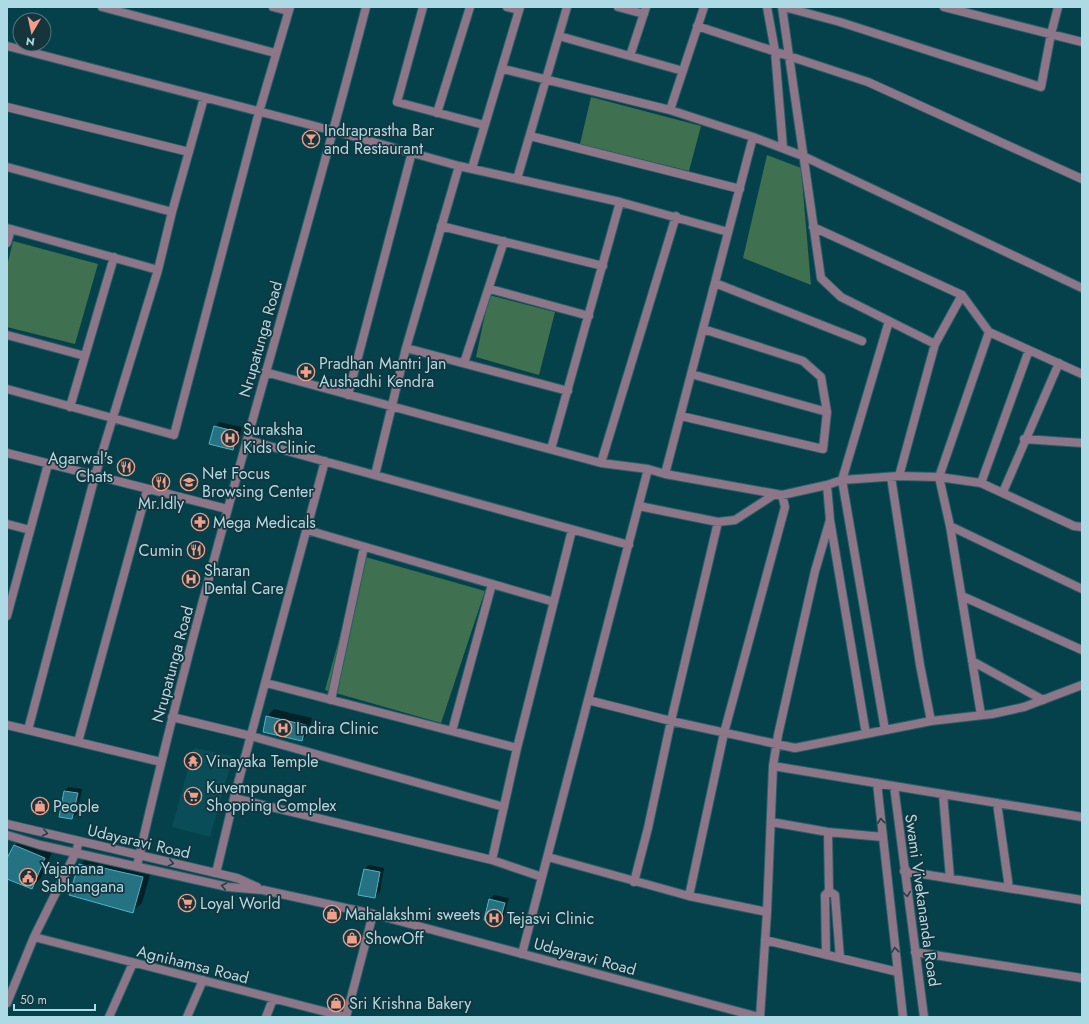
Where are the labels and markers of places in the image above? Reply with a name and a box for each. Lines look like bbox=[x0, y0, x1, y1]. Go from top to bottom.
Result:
place label: Indraprastha Bar and Restaurant bbox=[324, 119, 435, 160]
bar icon: Indraprastha Bar and Restaurant bbox=[301, 129, 321, 149]
place label: Pradhan Mantri Jan Aushadhi Kendra bbox=[319, 352, 446, 393]
pharmacy icon: Pradhan Mantri Jan Aushadhi Kendra bbox=[296, 362, 316, 382]
place label: Suraksha Kids Clinic bbox=[243, 418, 316, 459]
hospital icon: Suraksha Kids Clinic bbox=[220, 428, 240, 448]
place label: Agarwal's Chats bbox=[48, 447, 113, 488]
restaurant icon: Agarwal's Chats bbox=[116, 457, 136, 477]
place label: Net Focus Browsing Center bbox=[202, 462, 314, 503]
restaurant icon: Mr.Idly bbox=[151, 472, 171, 492]
school or university icon: Net Focus Browsing Center bbox=[179, 472, 199, 492]
place label: Mr.Idly bbox=[138, 492, 185, 515]
place label: Mega Medicals bbox=[213, 511, 316, 534]
pharmacy icon: Mega Medicals bbox=[190, 512, 210, 532]
place label: Cumin bbox=[139, 539, 183, 562]
restaurant icon: Cumin bbox=[186, 540, 206, 560]
place label: Sharan Dental Care bbox=[204, 559, 284, 600]
hospital icon: Sharan Dental Care bbox=[181, 569, 201, 589]
place label: Indira Clinic bbox=[296, 717, 379, 740]
hospital icon: Indira Clinic bbox=[273, 718, 293, 738]
place label: Vinayaka Temple bbox=[206, 750, 319, 773]
temple icon: Vinayaka Temple bbox=[183, 751, 203, 771]
place label: Kuvempunagar Shopping Complex bbox=[206, 776, 337, 817]
supermarket icon: Kuvempunagar Shopping Complex bbox=[183, 786, 203, 806]
place label: People bbox=[53, 795, 99, 818]
shop icon: People bbox=[30, 796, 50, 816]
place label: Yajamana Sabhangana bbox=[41, 857, 124, 898]
public building icon: Yajamana Sabhangana bbox=[18, 867, 38, 887]
place label: Loyal World bbox=[200, 892, 281, 915]
supermarket icon: Loyal World bbox=[177, 893, 197, 913]
place label: Mahalakshmi sweets bbox=[345, 903, 480, 926]
shop icon: Mahalakshmi sweets bbox=[322, 904, 342, 924]
place label: Tejasvi Clinic bbox=[507, 907, 594, 930]
hospital icon: Tejasvi Clinic bbox=[484, 908, 504, 928]
place label: ShowOff bbox=[365, 927, 424, 950]
shop icon: ShowOff bbox=[342, 928, 362, 948]
place label: Sri Krishna Bakery bbox=[349, 992, 472, 1015]
shop icon: Sri Krishna Bakery bbox=[326, 993, 346, 1013]

